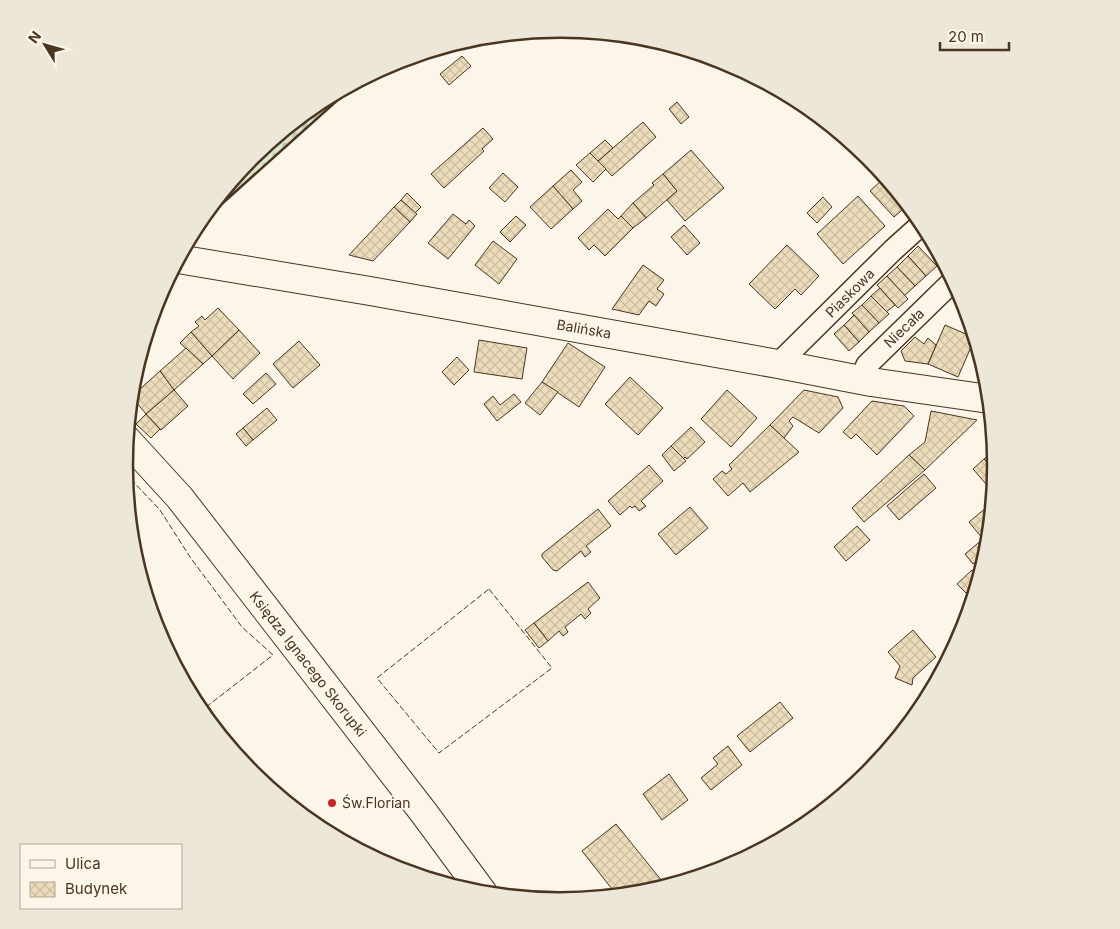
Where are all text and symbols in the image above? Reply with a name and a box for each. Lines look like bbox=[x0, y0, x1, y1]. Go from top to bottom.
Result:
north arrow bbox=[20, 20, 70, 70]
scale bar bbox=[940, 20, 1009, 52]
text: N bbox=[24, 27, 44, 46]
text: 20 m bbox=[948, 27, 984, 46]
street label: Piaskowa bbox=[822, 265, 878, 321]
street label: Niecała bbox=[880, 304, 927, 351]
street label: Balińska bbox=[556, 315, 613, 342]
street label: Księdza Ignacego Skorupki bbox=[246, 588, 370, 740]
place label: Św.Florian bbox=[342, 794, 411, 811]
marker: Św.Florian bbox=[326, 797, 338, 809]
legend bbox=[20, 844, 182, 909]
text: Ulica bbox=[65, 854, 101, 873]
text: Budynek bbox=[65, 879, 128, 898]

